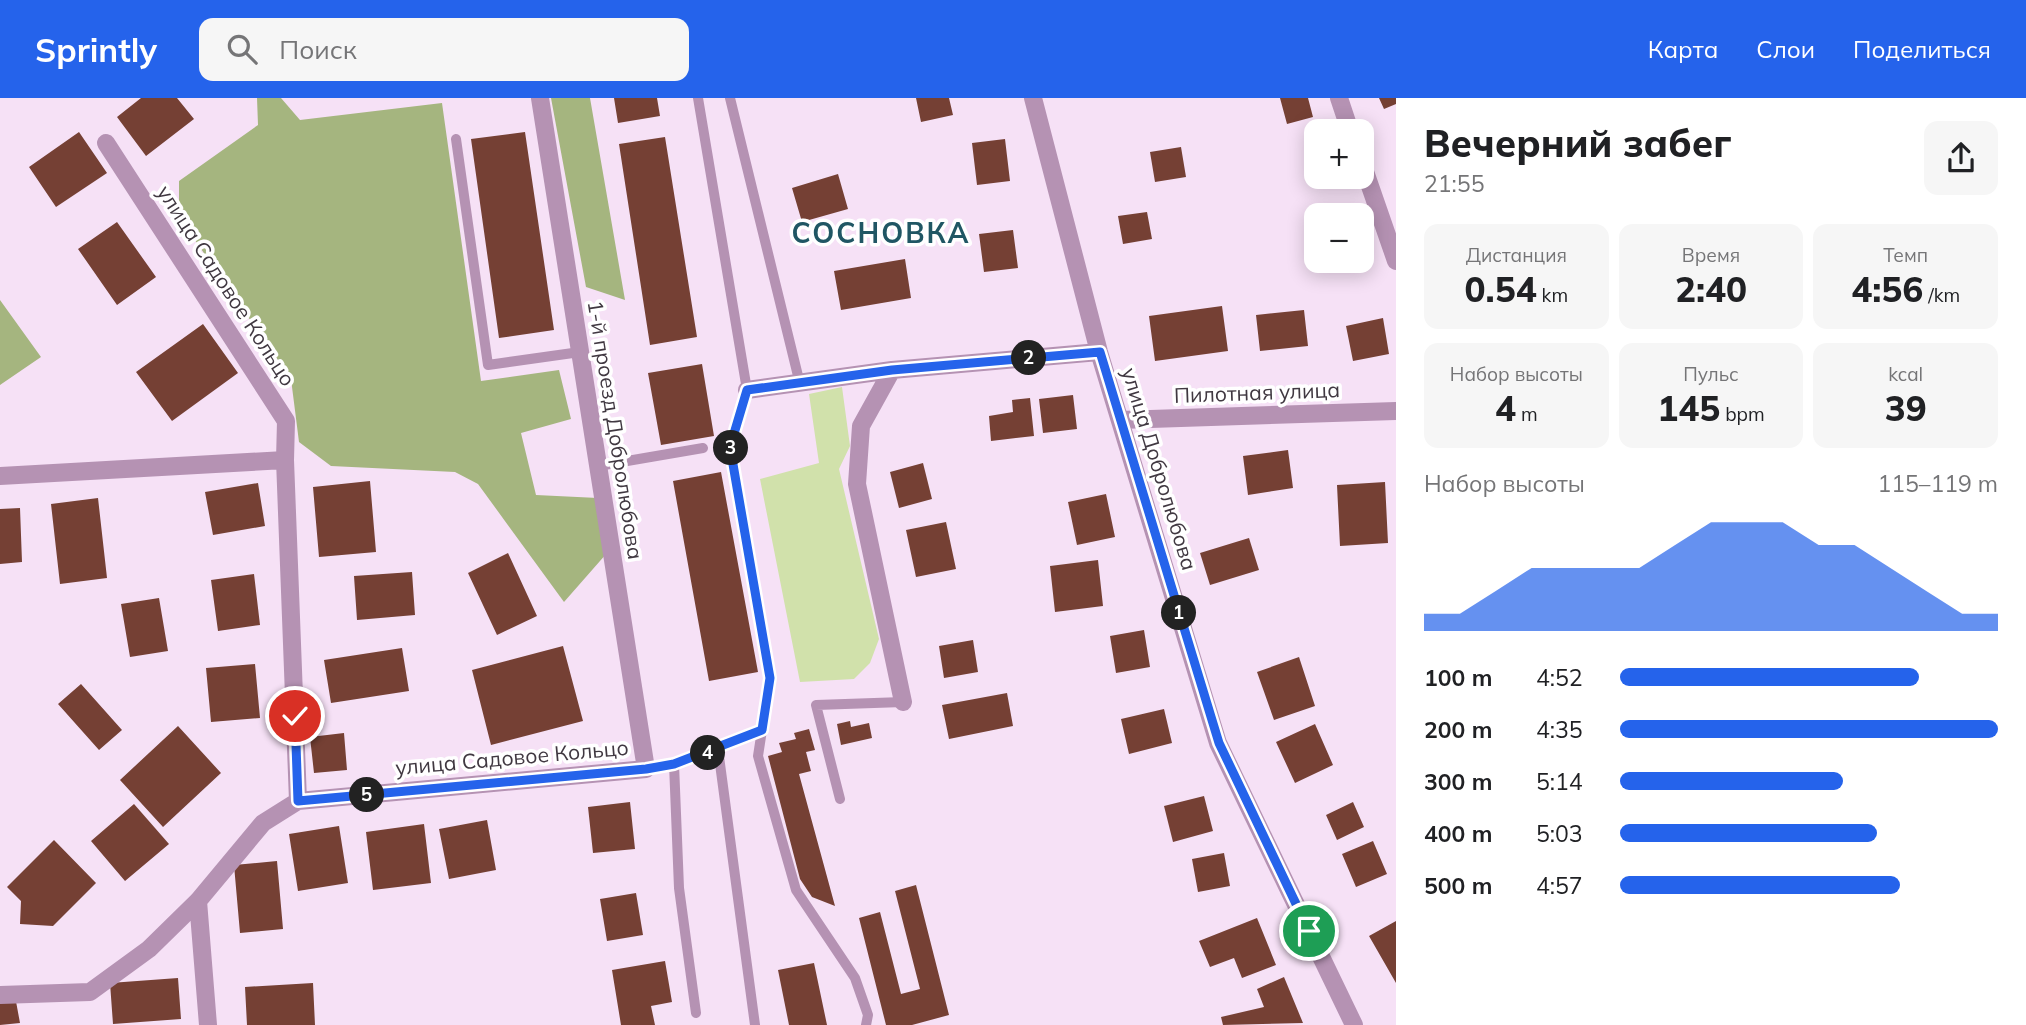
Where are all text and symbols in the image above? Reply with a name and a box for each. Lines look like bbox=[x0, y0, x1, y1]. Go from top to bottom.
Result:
search box bbox=[199, 18, 689, 81]
text: Sprintly bbox=[35, 29, 157, 70]
icon: search bbox=[223, 30, 261, 68]
text: Поиск bbox=[279, 33, 357, 66]
text: Карта bbox=[1648, 34, 1718, 64]
text: Слои bbox=[1756, 34, 1815, 64]
text: Поделиться bbox=[1853, 34, 1991, 64]
map controls bbox=[1304, 119, 1374, 273]
button: + bbox=[1304, 119, 1374, 189]
text: Вечерний забег bbox=[1424, 119, 1732, 167]
button: share bbox=[1924, 121, 1998, 195]
text: 21:55 bbox=[1424, 169, 1484, 198]
street label: улица Садовое Кольцо bbox=[152, 180, 302, 391]
button: − bbox=[1304, 203, 1374, 273]
district label: СОСНОВКА bbox=[792, 215, 970, 250]
text: Дистанция bbox=[1466, 243, 1567, 267]
text: Время bbox=[1682, 243, 1740, 267]
text: Темп bbox=[1883, 243, 1928, 267]
text: 0.54 bbox=[1465, 267, 1537, 311]
text: 2:40 bbox=[1675, 267, 1747, 311]
text: 4:56 bbox=[1851, 267, 1923, 311]
text: km bbox=[1537, 283, 1568, 307]
text: /km bbox=[1923, 283, 1960, 307]
street label: 1-й проезд Добролюбова bbox=[583, 299, 649, 561]
pin: 2 bbox=[1012, 341, 1046, 376]
text: 2 bbox=[1023, 345, 1034, 369]
text: Набор высоты bbox=[1450, 362, 1583, 386]
text: Пульс bbox=[1683, 362, 1739, 386]
text: kcal bbox=[1888, 362, 1923, 386]
street label: улица Добролюбова bbox=[1117, 364, 1203, 573]
street label: Пилотная улица bbox=[1173, 376, 1340, 408]
text: 4 bbox=[1495, 386, 1516, 430]
text: 145 bbox=[1657, 386, 1720, 430]
text: 39 bbox=[1885, 386, 1927, 430]
text: m bbox=[1516, 402, 1538, 426]
text: bpm bbox=[1720, 402, 1765, 426]
pin: 3 bbox=[714, 430, 748, 466]
text: 3 bbox=[725, 435, 736, 459]
text: Набор высоты bbox=[1424, 469, 1585, 498]
text: 115–119 m bbox=[1877, 469, 1998, 498]
pin: 1 bbox=[1162, 596, 1196, 630]
text: 1 bbox=[1173, 600, 1184, 624]
text: 100 m bbox=[1424, 663, 1492, 692]
text: 4:52 bbox=[1536, 663, 1583, 692]
pin bbox=[265, 686, 325, 746]
icon: check bbox=[276, 697, 314, 735]
text: 200 m bbox=[1424, 715, 1492, 744]
text: 4:35 bbox=[1536, 715, 1583, 744]
street label: улица Садовое Кольцо bbox=[394, 734, 630, 780]
pin: 4 bbox=[690, 736, 726, 770]
text: 4 bbox=[702, 740, 713, 764]
text: 300 m bbox=[1424, 767, 1492, 796]
text: 5:14 bbox=[1536, 767, 1583, 796]
pin: 5 bbox=[350, 778, 384, 812]
text: 5 bbox=[361, 782, 372, 806]
text: 400 m bbox=[1424, 819, 1492, 848]
text: 5:03 bbox=[1536, 819, 1583, 848]
text: 500 m bbox=[1424, 871, 1492, 900]
text: 4:57 bbox=[1536, 871, 1583, 900]
pin bbox=[1279, 901, 1339, 961]
icon: arrive bbox=[1290, 912, 1328, 950]

